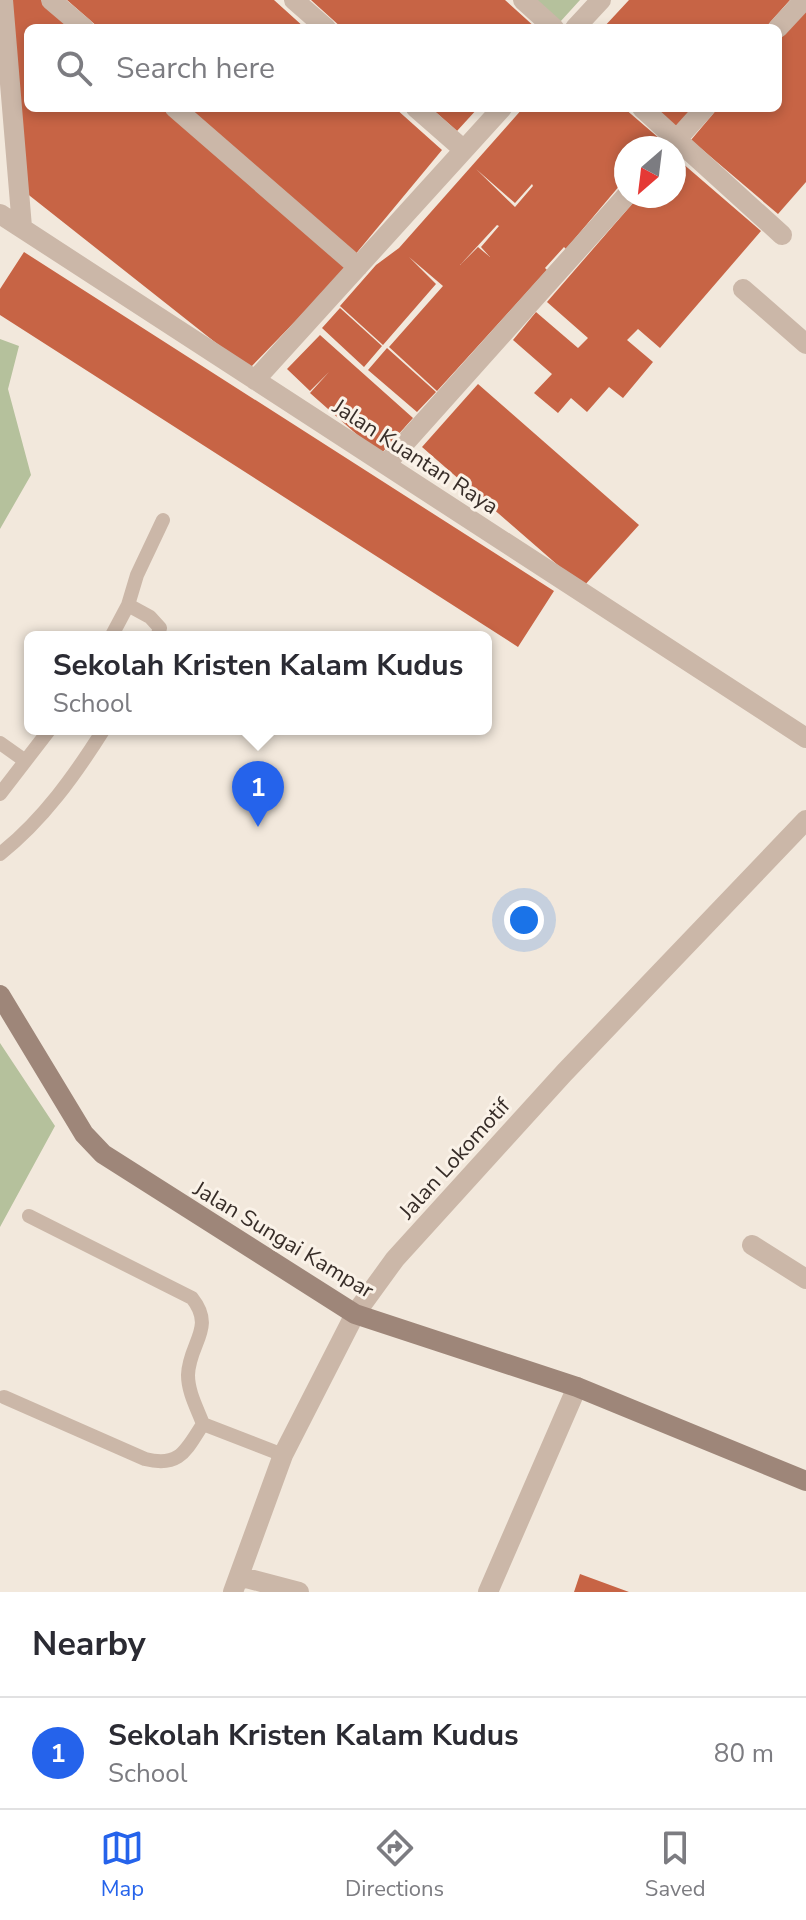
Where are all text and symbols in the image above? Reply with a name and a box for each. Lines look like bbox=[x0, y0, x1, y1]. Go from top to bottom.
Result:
search box bbox=[24, 24, 782, 112]
icon: search bbox=[52, 46, 96, 90]
text: Search here bbox=[116, 48, 275, 89]
north arrow bbox=[614, 136, 686, 208]
street label: Jalan Kuantan Raya bbox=[326, 392, 504, 522]
popup bbox=[24, 631, 492, 735]
text: Sekolah Kristen Kalam Kudus bbox=[53, 645, 463, 686]
text: School bbox=[53, 686, 132, 721]
pin: 1 bbox=[232, 761, 284, 827]
your location bbox=[504, 900, 544, 940]
street label: Jalan Lokomotif bbox=[392, 1091, 518, 1226]
street label: Jalan Sungai Kampar bbox=[187, 1174, 379, 1306]
text: Nearby bbox=[32, 1621, 146, 1667]
text: Sekolah Kristen Kalam Kudus bbox=[108, 1715, 519, 1756]
text: 1 bbox=[50, 1736, 66, 1771]
text: 80 m bbox=[714, 1736, 774, 1771]
text: School bbox=[108, 1756, 187, 1791]
tab: Map bbox=[100, 1826, 144, 1904]
tab: Directions bbox=[345, 1826, 444, 1904]
tab: Saved bbox=[645, 1826, 706, 1904]

